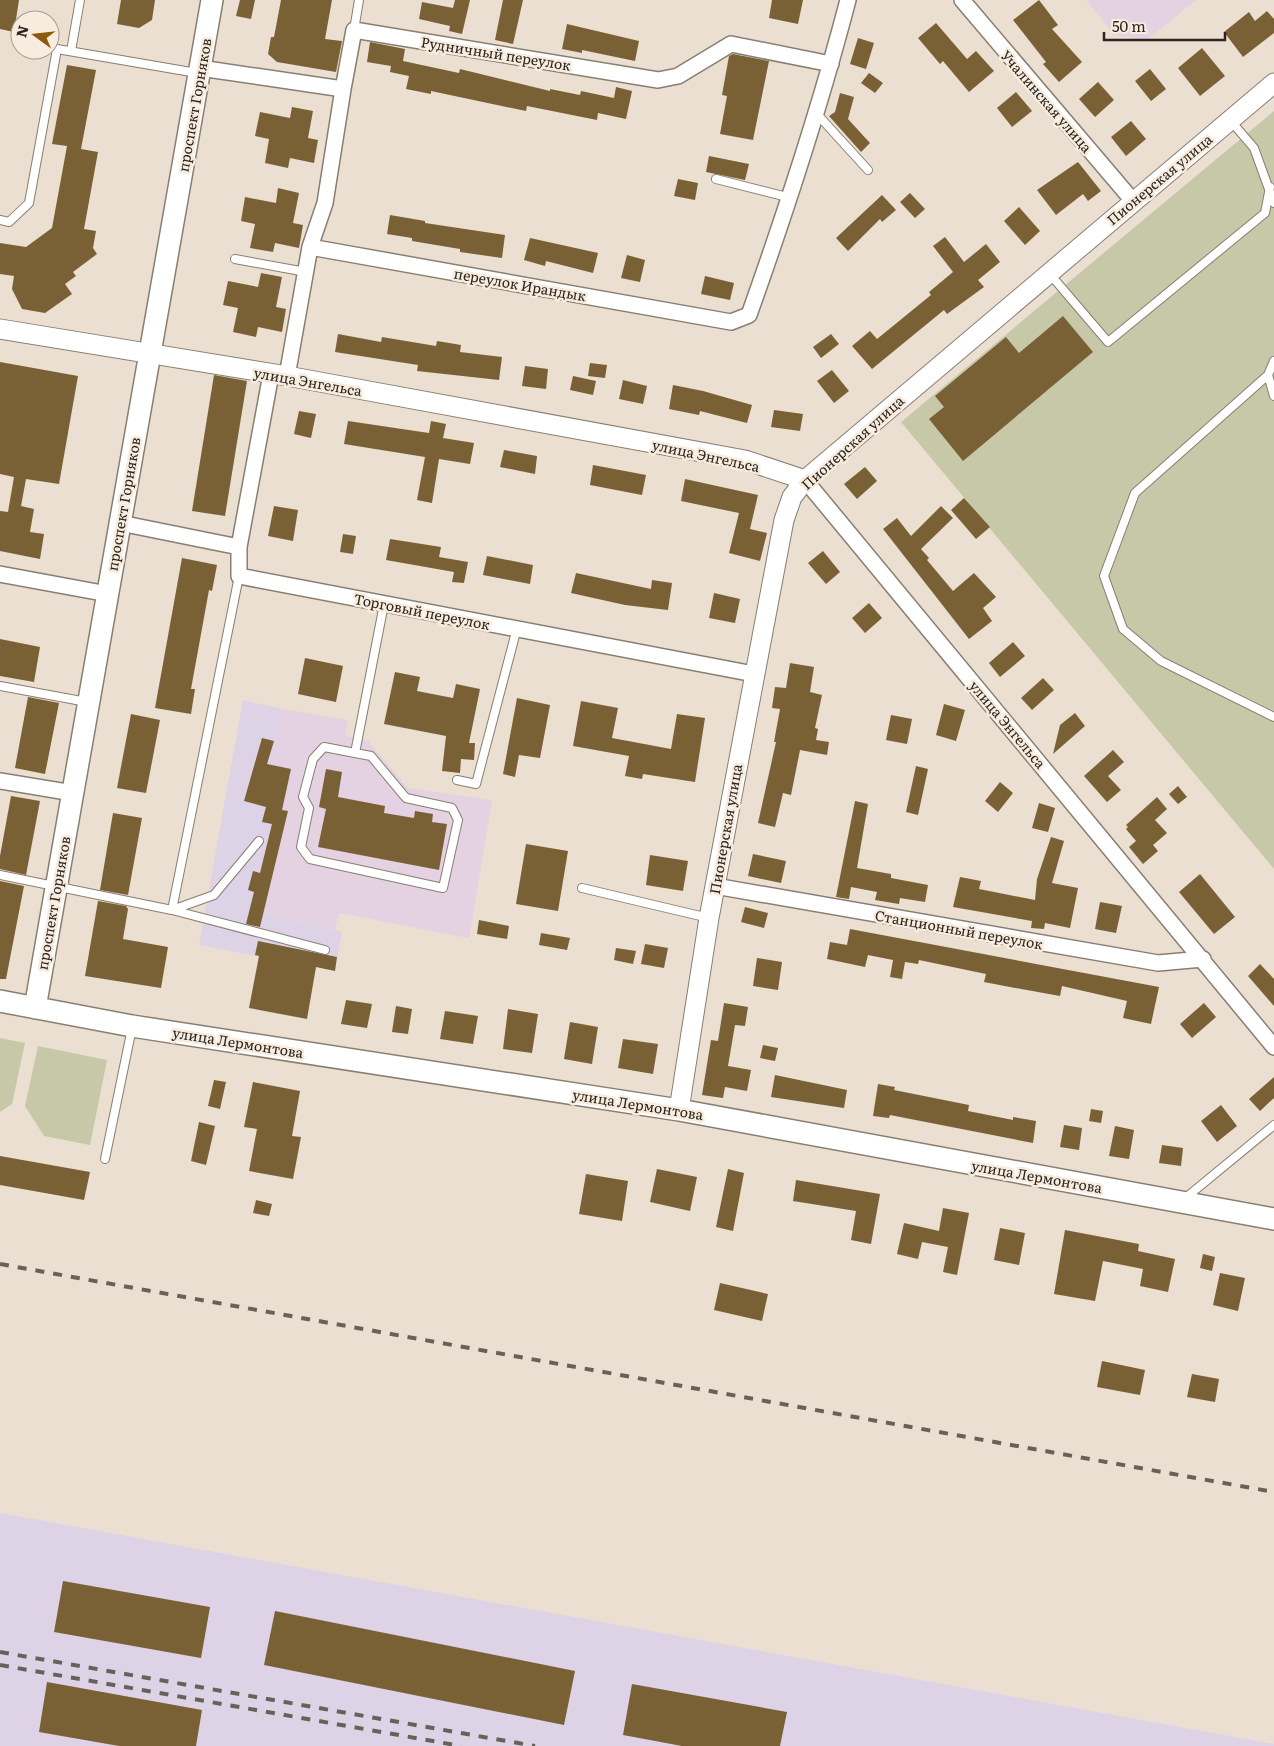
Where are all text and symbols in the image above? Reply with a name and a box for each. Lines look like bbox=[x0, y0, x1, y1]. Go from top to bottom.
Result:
north arrow bbox=[10, 10, 60, 60]
scale bar bbox=[1104, 10, 1225, 42]
text: 50 m bbox=[1112, 14, 1146, 37]
text: N bbox=[10, 23, 33, 40]
street label: Рудничный переулок bbox=[420, 31, 573, 75]
street label: проспект Горняков bbox=[172, 36, 216, 173]
street label: Учалинская улица bbox=[997, 45, 1097, 157]
street label: Пионерская улица bbox=[1102, 129, 1216, 229]
street label: переулок Ирандык bbox=[452, 263, 588, 306]
street label: улица Энгельса bbox=[252, 362, 364, 400]
street label: Пионерская улица bbox=[796, 390, 908, 494]
street label: улица Энгельса bbox=[650, 434, 762, 476]
street label: проспект Горняков bbox=[101, 435, 145, 572]
street label: Торговый переулок bbox=[352, 588, 492, 634]
street label: улица Энгельса bbox=[965, 676, 1051, 773]
street label: Пионерская улица bbox=[704, 762, 746, 896]
street label: проспект Горняков bbox=[31, 834, 75, 971]
street label: Станционный переулок bbox=[873, 904, 1045, 954]
street label: улица Лермонтова bbox=[171, 1022, 305, 1062]
street label: улица Лермонтова bbox=[571, 1084, 705, 1124]
street label: улица Лермонтова bbox=[970, 1155, 1104, 1197]

